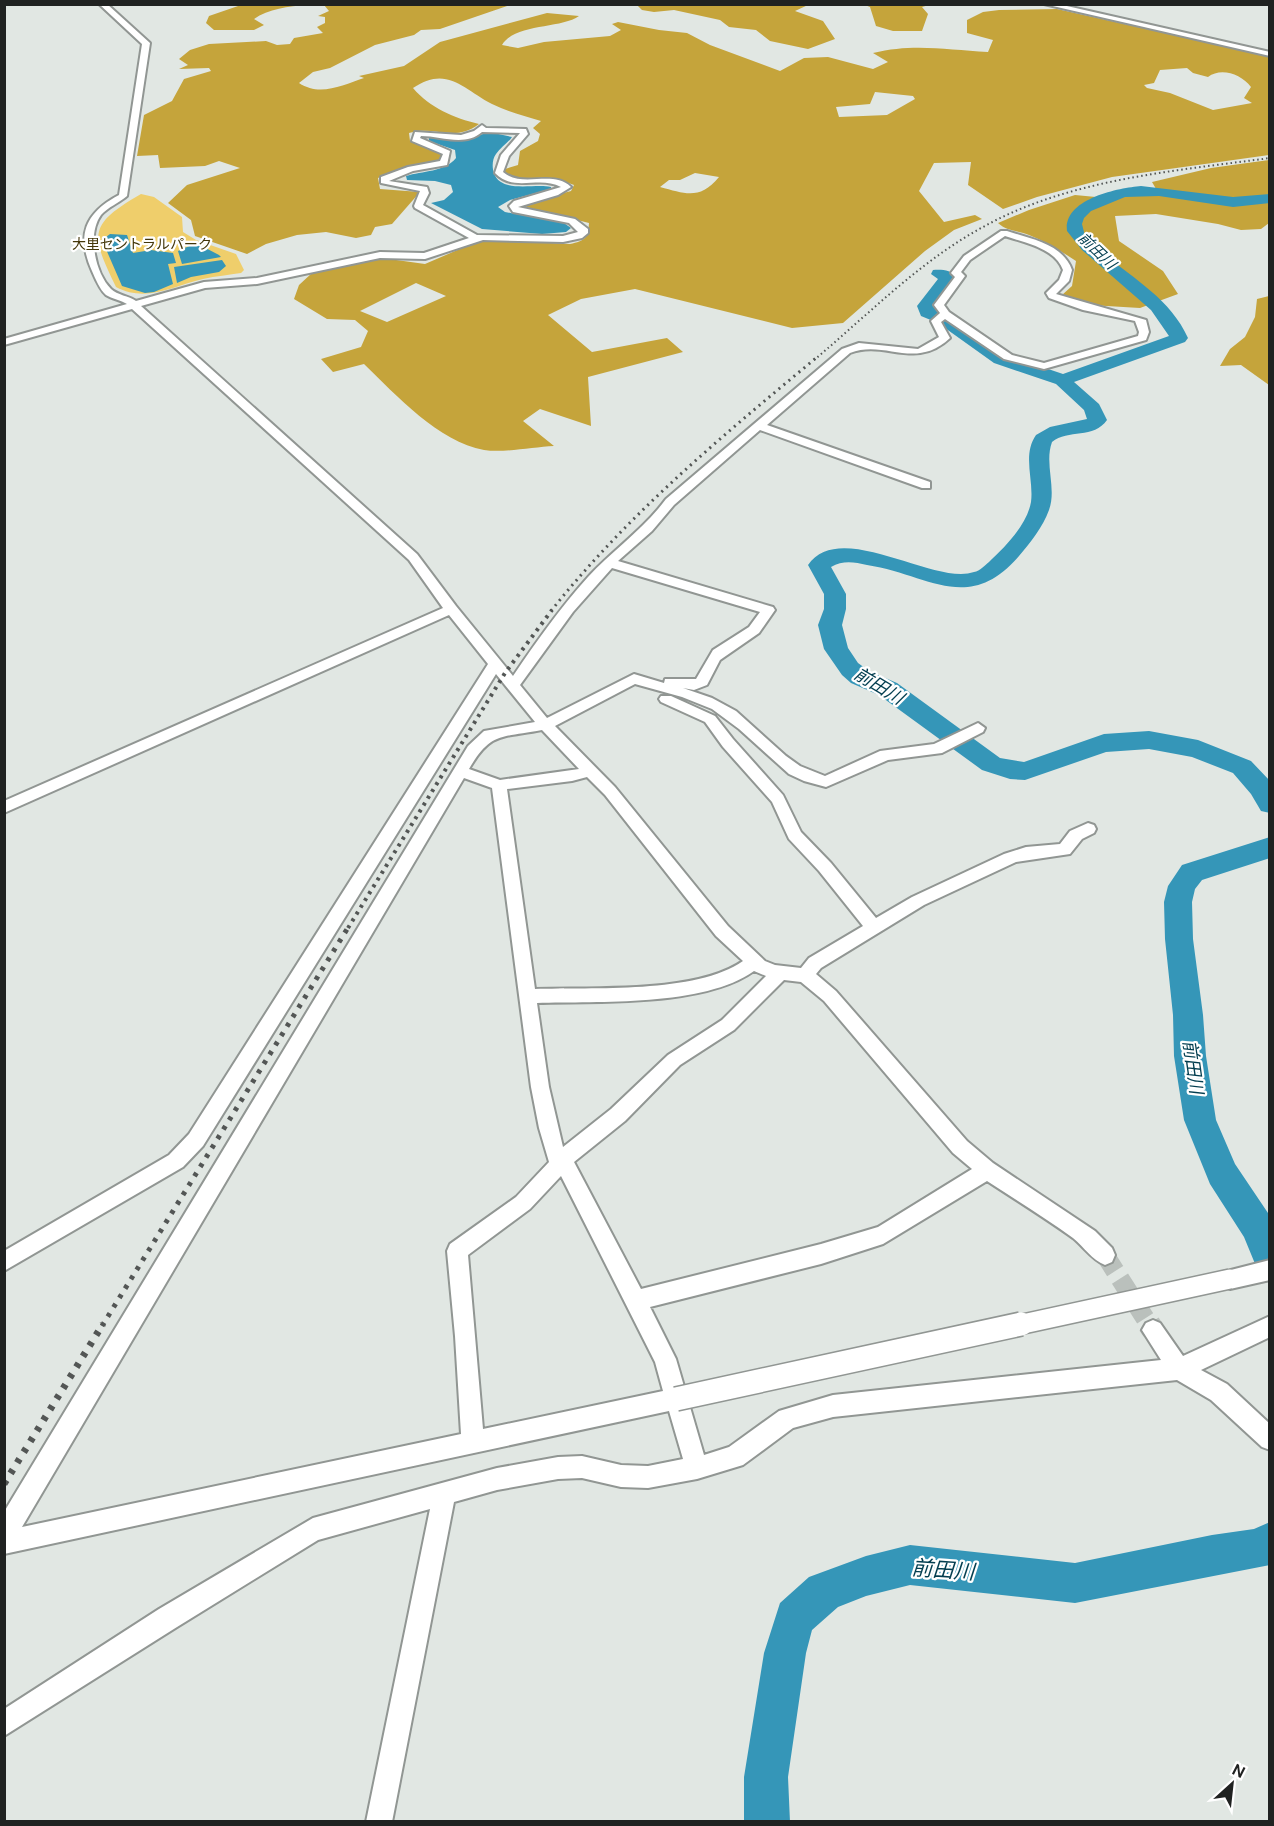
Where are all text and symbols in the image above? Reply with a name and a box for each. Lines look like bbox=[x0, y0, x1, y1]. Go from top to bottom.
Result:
water label: 前田川 bbox=[1074, 228, 1122, 275]
park label: 大里セントラルパーク bbox=[72, 235, 212, 253]
water label: 前田川 bbox=[850, 662, 910, 711]
water label: 前田川 bbox=[1177, 1039, 1209, 1097]
water label: 前田川 bbox=[911, 1554, 977, 1586]
north arrow bbox=[1202, 1754, 1262, 1814]
text: N bbox=[1229, 1759, 1249, 1783]

